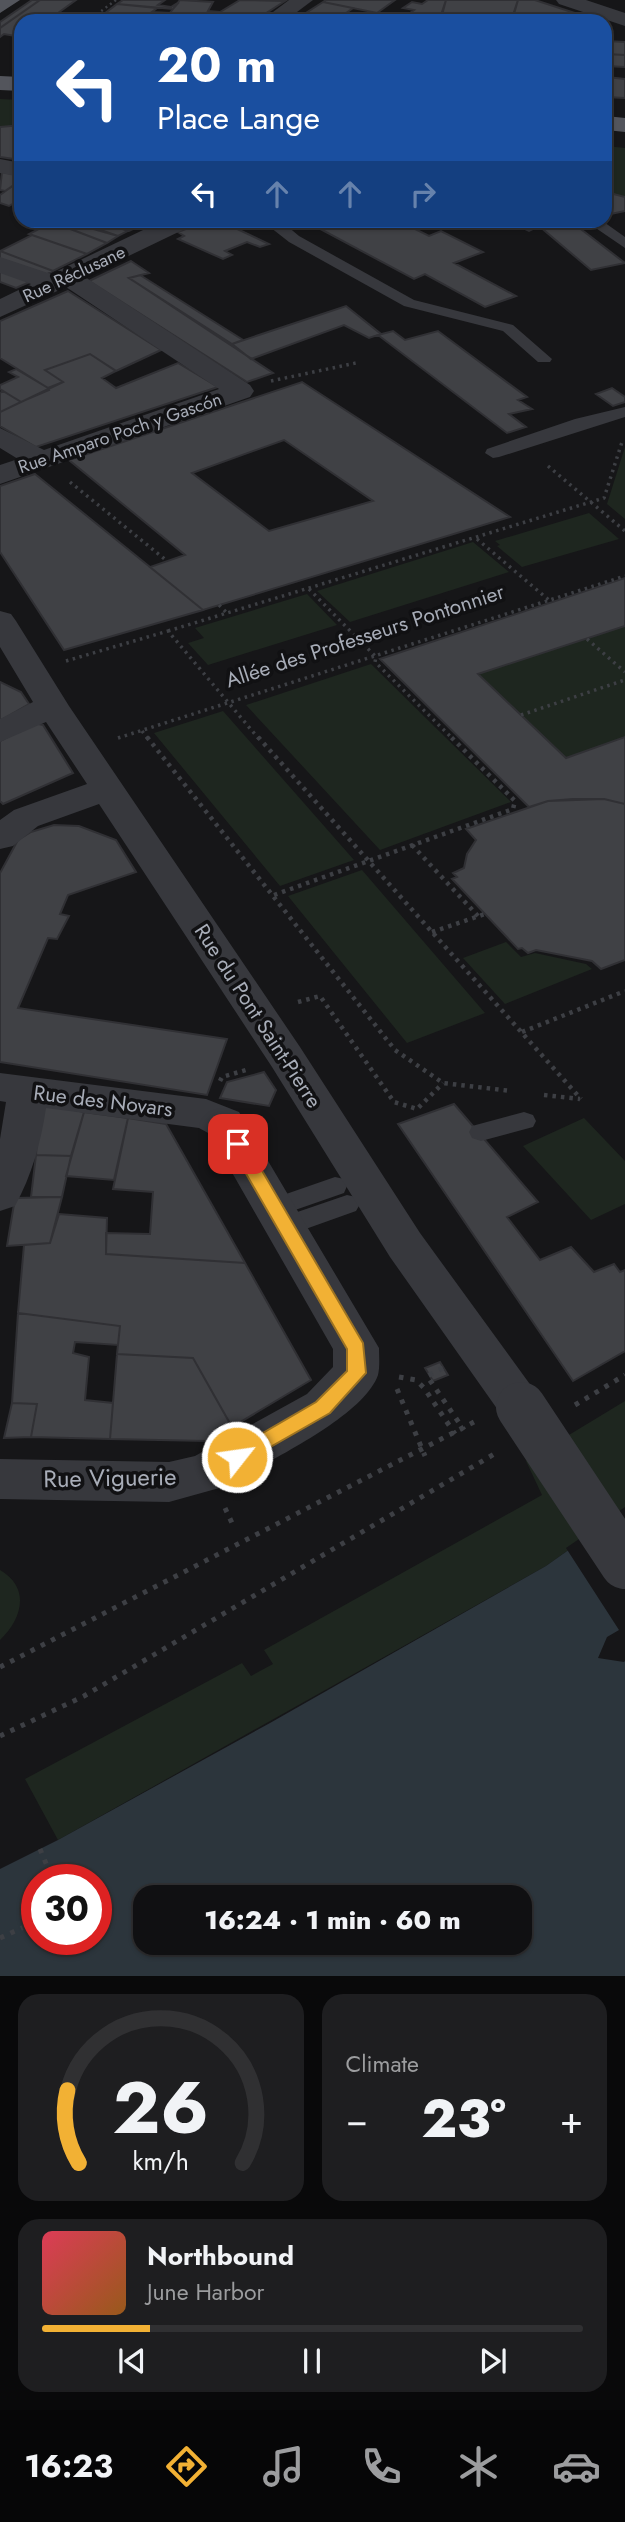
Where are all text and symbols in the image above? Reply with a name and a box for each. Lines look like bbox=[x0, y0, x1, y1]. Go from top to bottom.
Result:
text: 20 m bbox=[157, 30, 276, 100]
icon: left bbox=[42, 42, 133, 133]
text: Place Lange bbox=[157, 95, 320, 141]
icon: left bbox=[185, 175, 223, 213]
icon: ahead bbox=[258, 175, 296, 213]
icon: ahead bbox=[331, 175, 369, 213]
icon: right bbox=[404, 175, 442, 213]
street label: Rue Réclusane bbox=[18, 239, 130, 309]
street label: Rue Amparo Poch y Gascón bbox=[15, 386, 225, 480]
street label: Allée des Professeurs Pontonnier bbox=[222, 576, 509, 695]
street label: Rue du Pont Saint-Pierre bbox=[187, 918, 329, 1114]
street label: Rue des Novars bbox=[32, 1078, 174, 1124]
pin bbox=[208, 1114, 268, 1174]
icon: arrive bbox=[219, 1125, 257, 1163]
position arrow bbox=[200, 1420, 274, 1494]
street label: Rue Viguerie bbox=[43, 1459, 177, 1496]
speed limit sign: 30 bbox=[21, 1864, 112, 1955]
text: 16:24 · 1 min · 60 m bbox=[204, 1901, 461, 1939]
text: Climate bbox=[346, 2047, 419, 2081]
text: 26 bbox=[113, 2056, 209, 2161]
text: 23° bbox=[421, 2081, 506, 2157]
text: − bbox=[346, 2092, 368, 2147]
text: + bbox=[560, 2092, 583, 2147]
text: km/h bbox=[132, 2143, 189, 2179]
text: Northbound bbox=[147, 2237, 294, 2275]
text: June Harbor bbox=[147, 2275, 264, 2309]
icon: previous bbox=[113, 2342, 151, 2380]
icon: pause bbox=[293, 2342, 331, 2380]
icon: next bbox=[474, 2342, 512, 2380]
icon: directions bbox=[162, 2442, 211, 2491]
icon: music bbox=[259, 2442, 308, 2491]
icon: phone bbox=[357, 2442, 406, 2491]
icon: climate bbox=[454, 2442, 503, 2491]
icon: car bbox=[552, 2442, 601, 2491]
text: 16:23 bbox=[24, 2443, 113, 2489]

